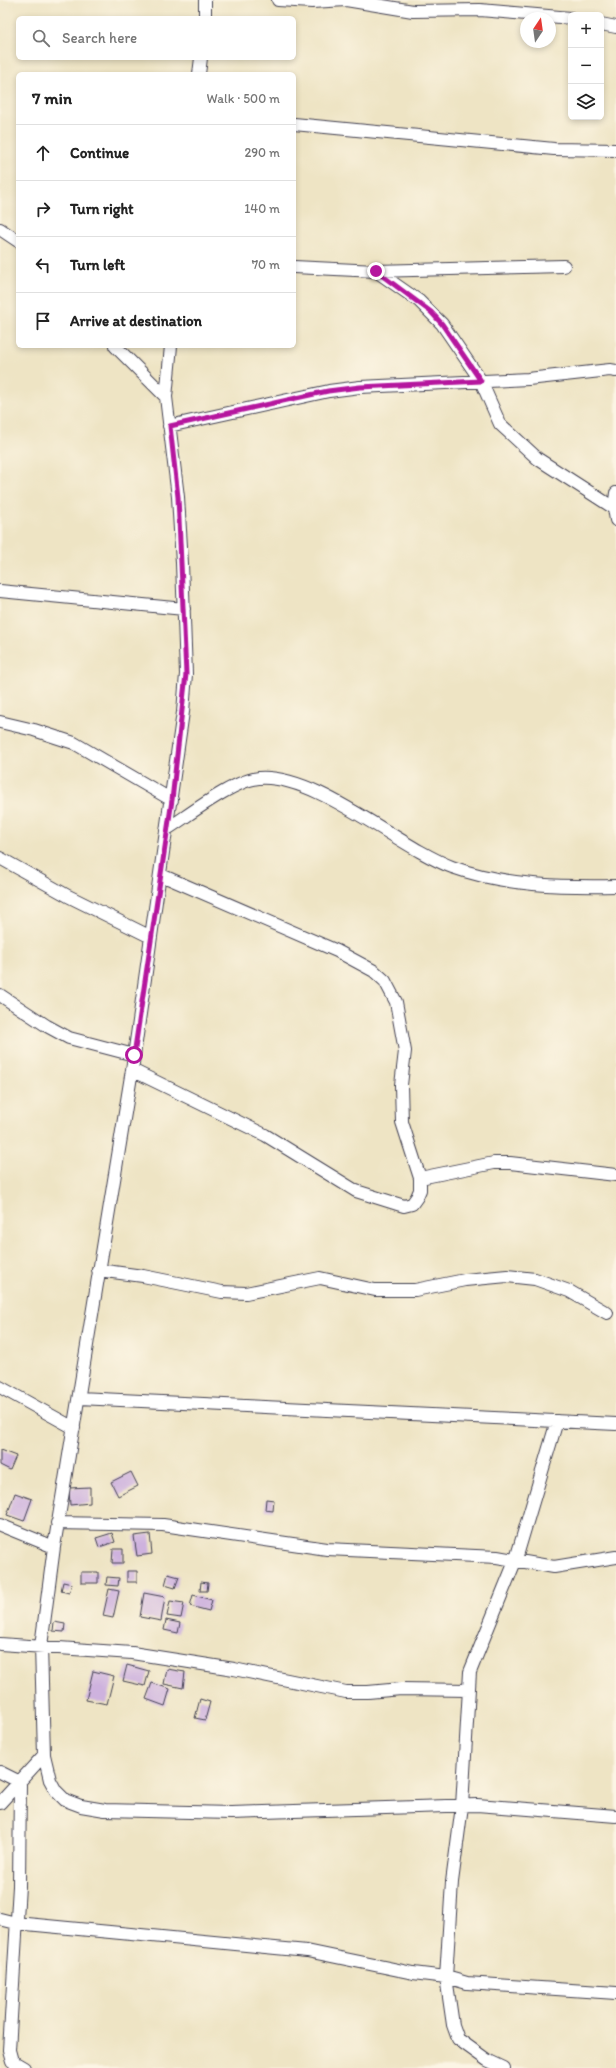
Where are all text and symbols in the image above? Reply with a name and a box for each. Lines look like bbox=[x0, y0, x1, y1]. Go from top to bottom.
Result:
north arrow bbox=[520, 12, 556, 48]
map controls bbox=[568, 12, 604, 120]
button: + bbox=[568, 12, 604, 48]
search box bbox=[16, 16, 296, 60]
icon: search bbox=[30, 27, 52, 49]
text: Search here bbox=[62, 29, 137, 47]
button: − bbox=[568, 48, 604, 84]
button: layers bbox=[568, 84, 604, 120]
text: 7 min bbox=[32, 88, 72, 108]
text: Walk · 500 m bbox=[207, 91, 280, 106]
icon: ahead bbox=[32, 142, 54, 164]
text: Continue bbox=[70, 144, 129, 162]
text: 290 m bbox=[244, 145, 280, 160]
icon: right bbox=[32, 198, 54, 220]
text: Turn right bbox=[70, 200, 134, 218]
text: 140 m bbox=[244, 201, 280, 216]
icon: left bbox=[32, 254, 54, 276]
text: Turn left bbox=[70, 256, 125, 274]
text: 70 m bbox=[252, 257, 280, 272]
route end bbox=[367, 262, 385, 280]
icon: arrive bbox=[32, 310, 54, 332]
text: Arrive at destination bbox=[70, 312, 202, 330]
route start bbox=[125, 1046, 143, 1064]

